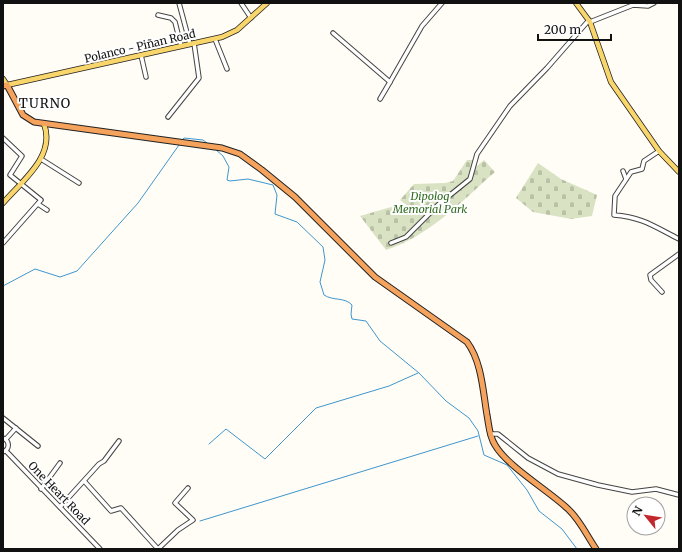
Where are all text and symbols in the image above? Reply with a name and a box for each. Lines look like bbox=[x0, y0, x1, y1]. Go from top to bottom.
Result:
scale bar bbox=[538, 16, 611, 42]
text: 200 m bbox=[544, 22, 581, 37]
street label: Polanco - Piñan Road bbox=[83, 26, 197, 66]
district label: TURNO bbox=[19, 95, 71, 112]
park label: Dipolog Memorial Park bbox=[392, 189, 467, 216]
street label: One Heart Road bbox=[25, 458, 93, 528]
north arrow bbox=[626, 496, 666, 536]
text: N bbox=[629, 503, 646, 518]

